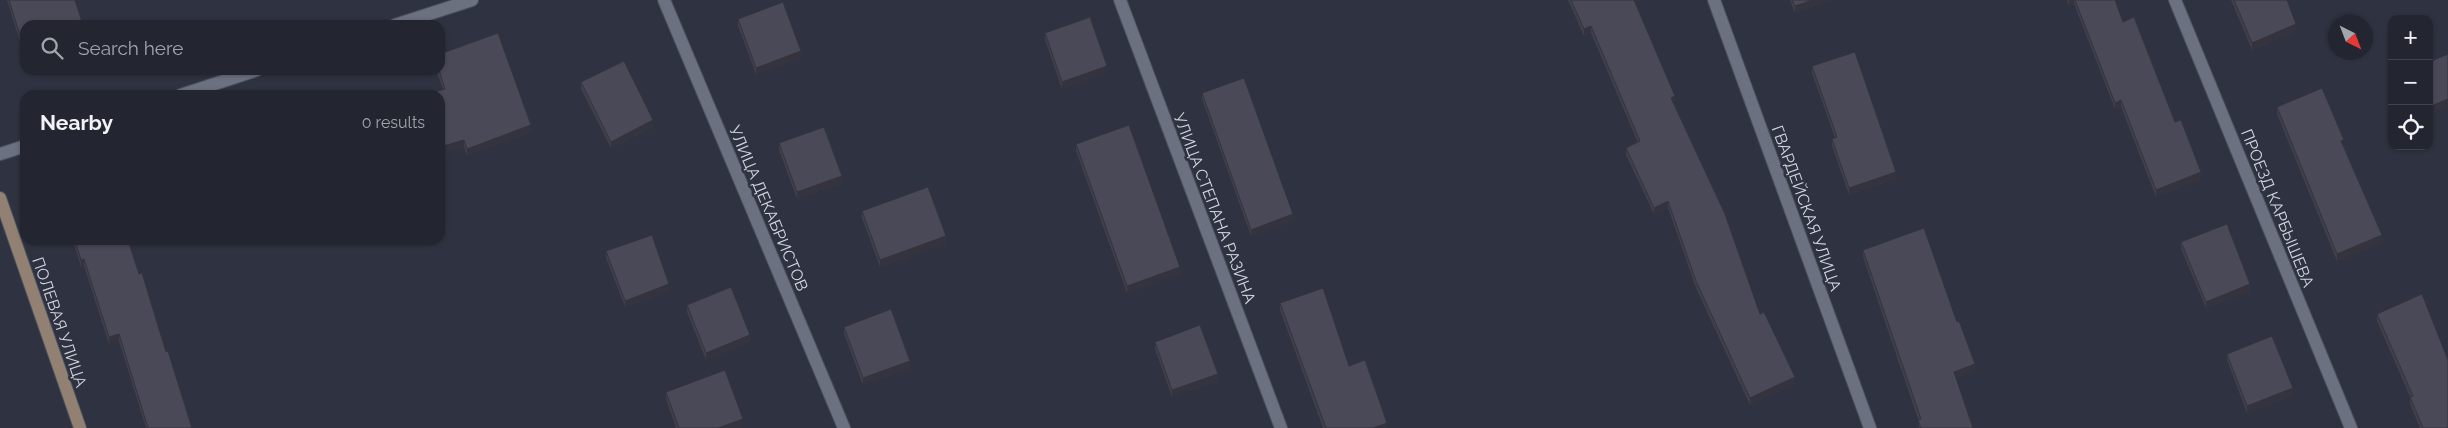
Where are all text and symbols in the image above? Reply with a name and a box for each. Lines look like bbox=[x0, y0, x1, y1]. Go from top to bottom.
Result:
north arrow bbox=[2328, 15, 2373, 60]
map controls bbox=[2388, 15, 2433, 150]
button: + bbox=[2388, 15, 2433, 60]
search box bbox=[20, 20, 445, 75]
icon: search bbox=[38, 34, 66, 62]
text: Search here bbox=[78, 37, 184, 59]
button: − bbox=[2388, 60, 2433, 105]
button: locate bbox=[2388, 105, 2433, 150]
text: Nearby bbox=[40, 110, 113, 135]
street label: УЛИЦА СТЕПАНА РАЗИНА bbox=[1169, 110, 1260, 306]
text: 0 results bbox=[362, 113, 425, 132]
street label: УЛИЦА ДЕКАБРИСТОВ bbox=[725, 123, 812, 294]
street label: ГВАРДЕЙСКАЯ УЛИЦА bbox=[1768, 123, 1845, 294]
street label: ПРОЕЗД КАРБЫШЕВА bbox=[2237, 126, 2318, 290]
street label: ПОЛЕВАЯ УЛИЦА bbox=[28, 255, 91, 390]

